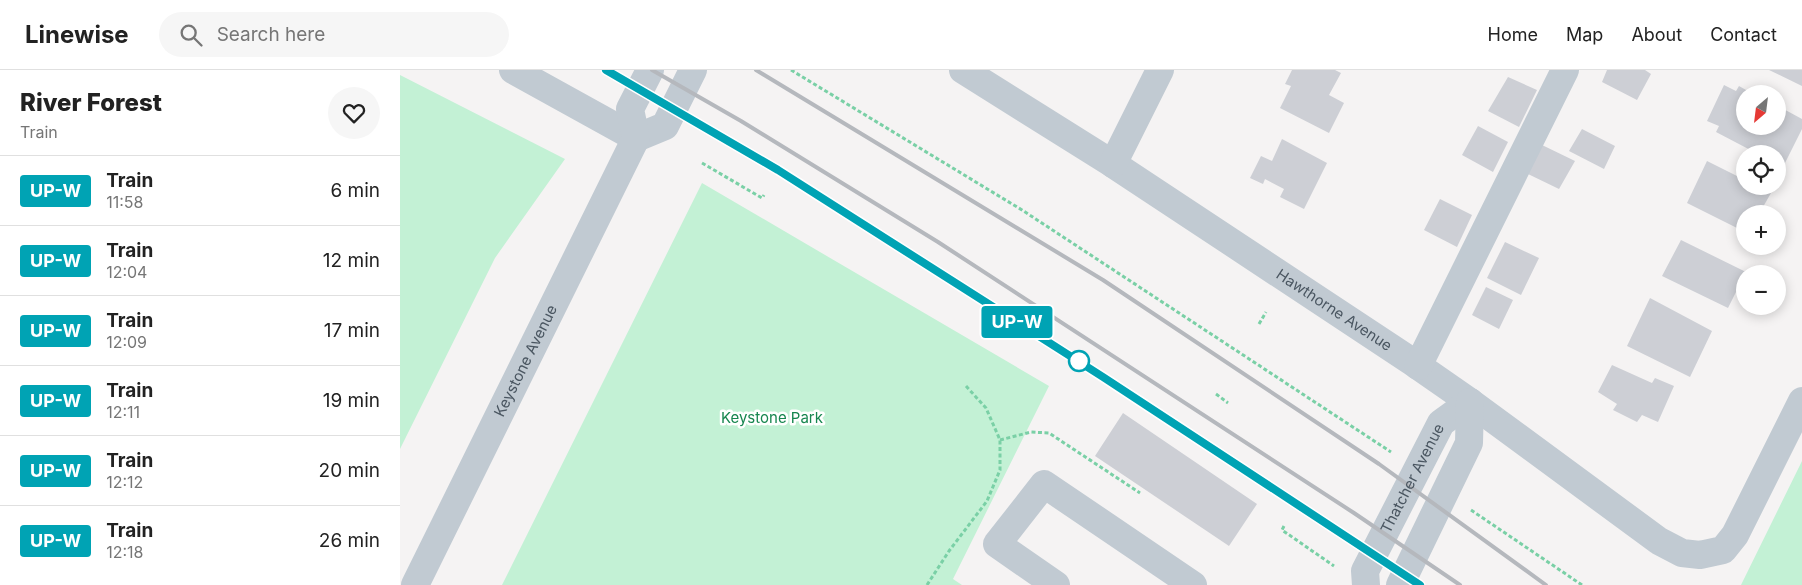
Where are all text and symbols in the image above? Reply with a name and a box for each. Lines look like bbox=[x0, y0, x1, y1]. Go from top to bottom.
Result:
search box bbox=[159, 12, 509, 57]
text: Linewise bbox=[25, 20, 129, 49]
icon: search bbox=[177, 21, 205, 49]
text: Search here bbox=[217, 23, 325, 46]
text: Home bbox=[1488, 24, 1538, 45]
text: Map bbox=[1566, 24, 1603, 45]
text: About bbox=[1631, 24, 1682, 45]
text: Contact bbox=[1710, 24, 1777, 45]
north arrow bbox=[1736, 85, 1786, 135]
map controls bbox=[1736, 85, 1786, 315]
button: heart bbox=[328, 87, 380, 139]
text: River Forest bbox=[20, 88, 162, 117]
text: Train bbox=[20, 122, 58, 142]
button: locate bbox=[1736, 145, 1786, 195]
text: Train bbox=[106, 169, 153, 192]
text: 6 min bbox=[330, 179, 380, 202]
text: UP-W bbox=[30, 180, 81, 201]
text: 11:58 bbox=[106, 192, 143, 212]
button: + bbox=[1736, 205, 1786, 255]
text: Train bbox=[106, 239, 153, 262]
text: 12 min bbox=[323, 249, 380, 272]
text: UP-W bbox=[30, 250, 81, 271]
text: 12:04 bbox=[106, 262, 147, 282]
street label: Hawthorne Avenue bbox=[1273, 265, 1396, 355]
button: − bbox=[1736, 265, 1786, 315]
street label: Keystone Avenue bbox=[490, 301, 561, 420]
line badge: UP-W bbox=[982, 306, 1052, 338]
text: Train bbox=[106, 309, 153, 332]
text: UP-W bbox=[991, 311, 1043, 332]
text: 17 min bbox=[324, 319, 380, 342]
text: UP-W bbox=[30, 320, 81, 341]
text: 12:09 bbox=[106, 332, 147, 352]
unlabelled marker bbox=[1068, 350, 1090, 372]
text: Train bbox=[106, 379, 153, 402]
text: 19 min bbox=[323, 389, 380, 412]
text: UP-W bbox=[30, 390, 81, 411]
text: 12:11 bbox=[106, 402, 140, 422]
park label: Keystone Park bbox=[721, 408, 824, 427]
street label: Thatcher Avenue bbox=[1376, 420, 1448, 536]
text: Train bbox=[106, 449, 153, 472]
text: 20 min bbox=[319, 459, 380, 482]
text: UP-W bbox=[30, 460, 81, 481]
text: 12:12 bbox=[106, 472, 143, 492]
text: Train bbox=[106, 519, 153, 542]
text: 26 min bbox=[319, 529, 380, 552]
text: UP-W bbox=[30, 530, 81, 551]
text: 12:18 bbox=[106, 542, 143, 562]

